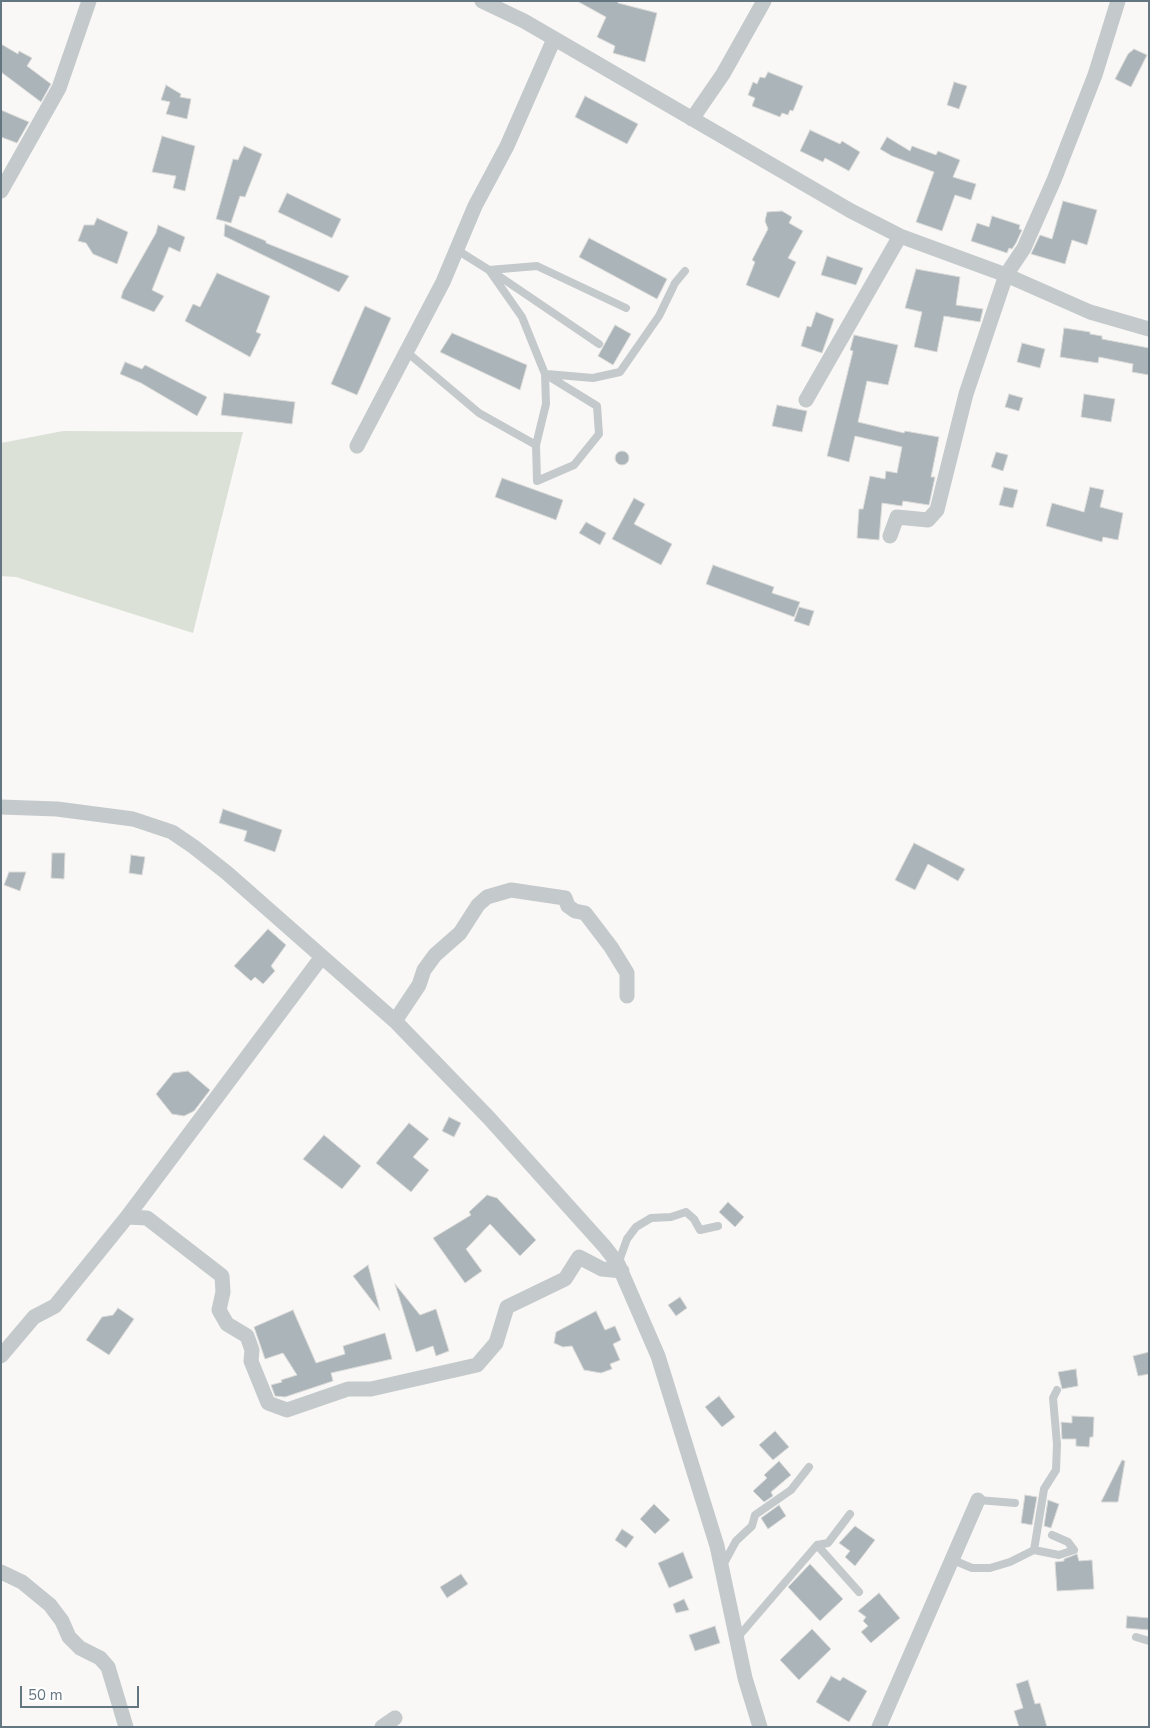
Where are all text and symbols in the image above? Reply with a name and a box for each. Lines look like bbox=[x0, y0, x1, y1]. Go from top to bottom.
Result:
scale bar bbox=[22, 1676, 141, 1708]
text: 50 m bbox=[28, 1685, 63, 1705]

